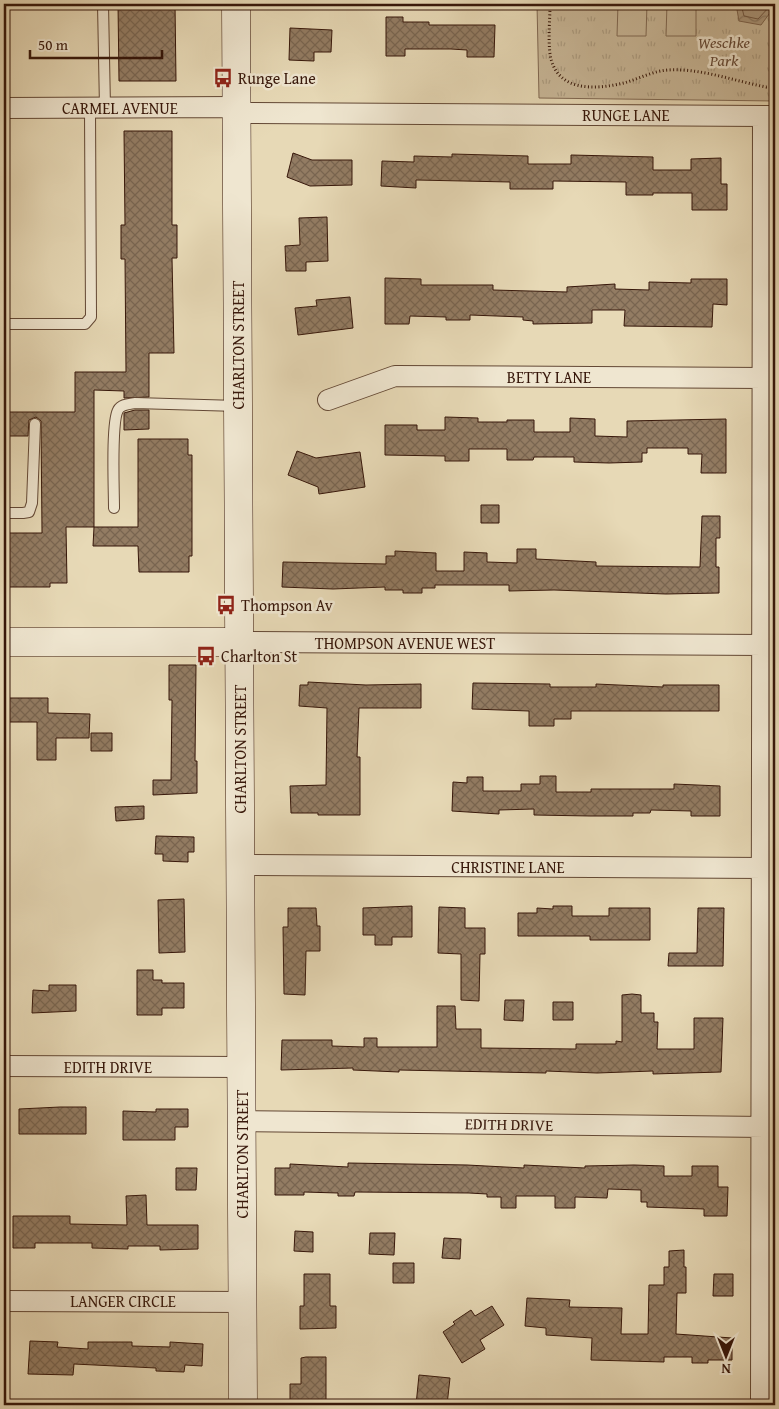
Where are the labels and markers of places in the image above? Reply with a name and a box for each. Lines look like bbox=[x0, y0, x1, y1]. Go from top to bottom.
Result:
place label: Runge Lane bbox=[238, 66, 316, 90]
bus stop icon: Runge Lane bbox=[212, 67, 234, 89]
place label: Thompson Av bbox=[241, 593, 333, 617]
bus stop icon: Thompson Av bbox=[215, 594, 237, 616]
place label: Charlton St bbox=[221, 644, 297, 668]
bus stop icon: Charlton St bbox=[195, 645, 217, 667]

